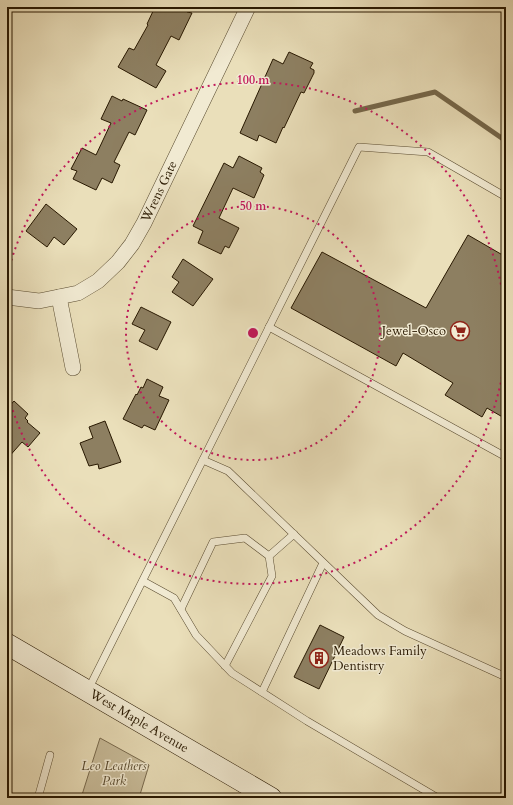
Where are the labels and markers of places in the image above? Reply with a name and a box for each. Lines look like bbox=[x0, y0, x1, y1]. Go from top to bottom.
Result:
supermarket icon: Jewel-Osco bbox=[449, 320, 471, 342]
place label: Jewel-Osco bbox=[380, 322, 446, 340]
centre of rings bbox=[246, 326, 260, 340]
place label: Meadows Family Dentistry bbox=[333, 642, 427, 675]
building icon: Meadows Family Dentistry bbox=[308, 647, 330, 669]

